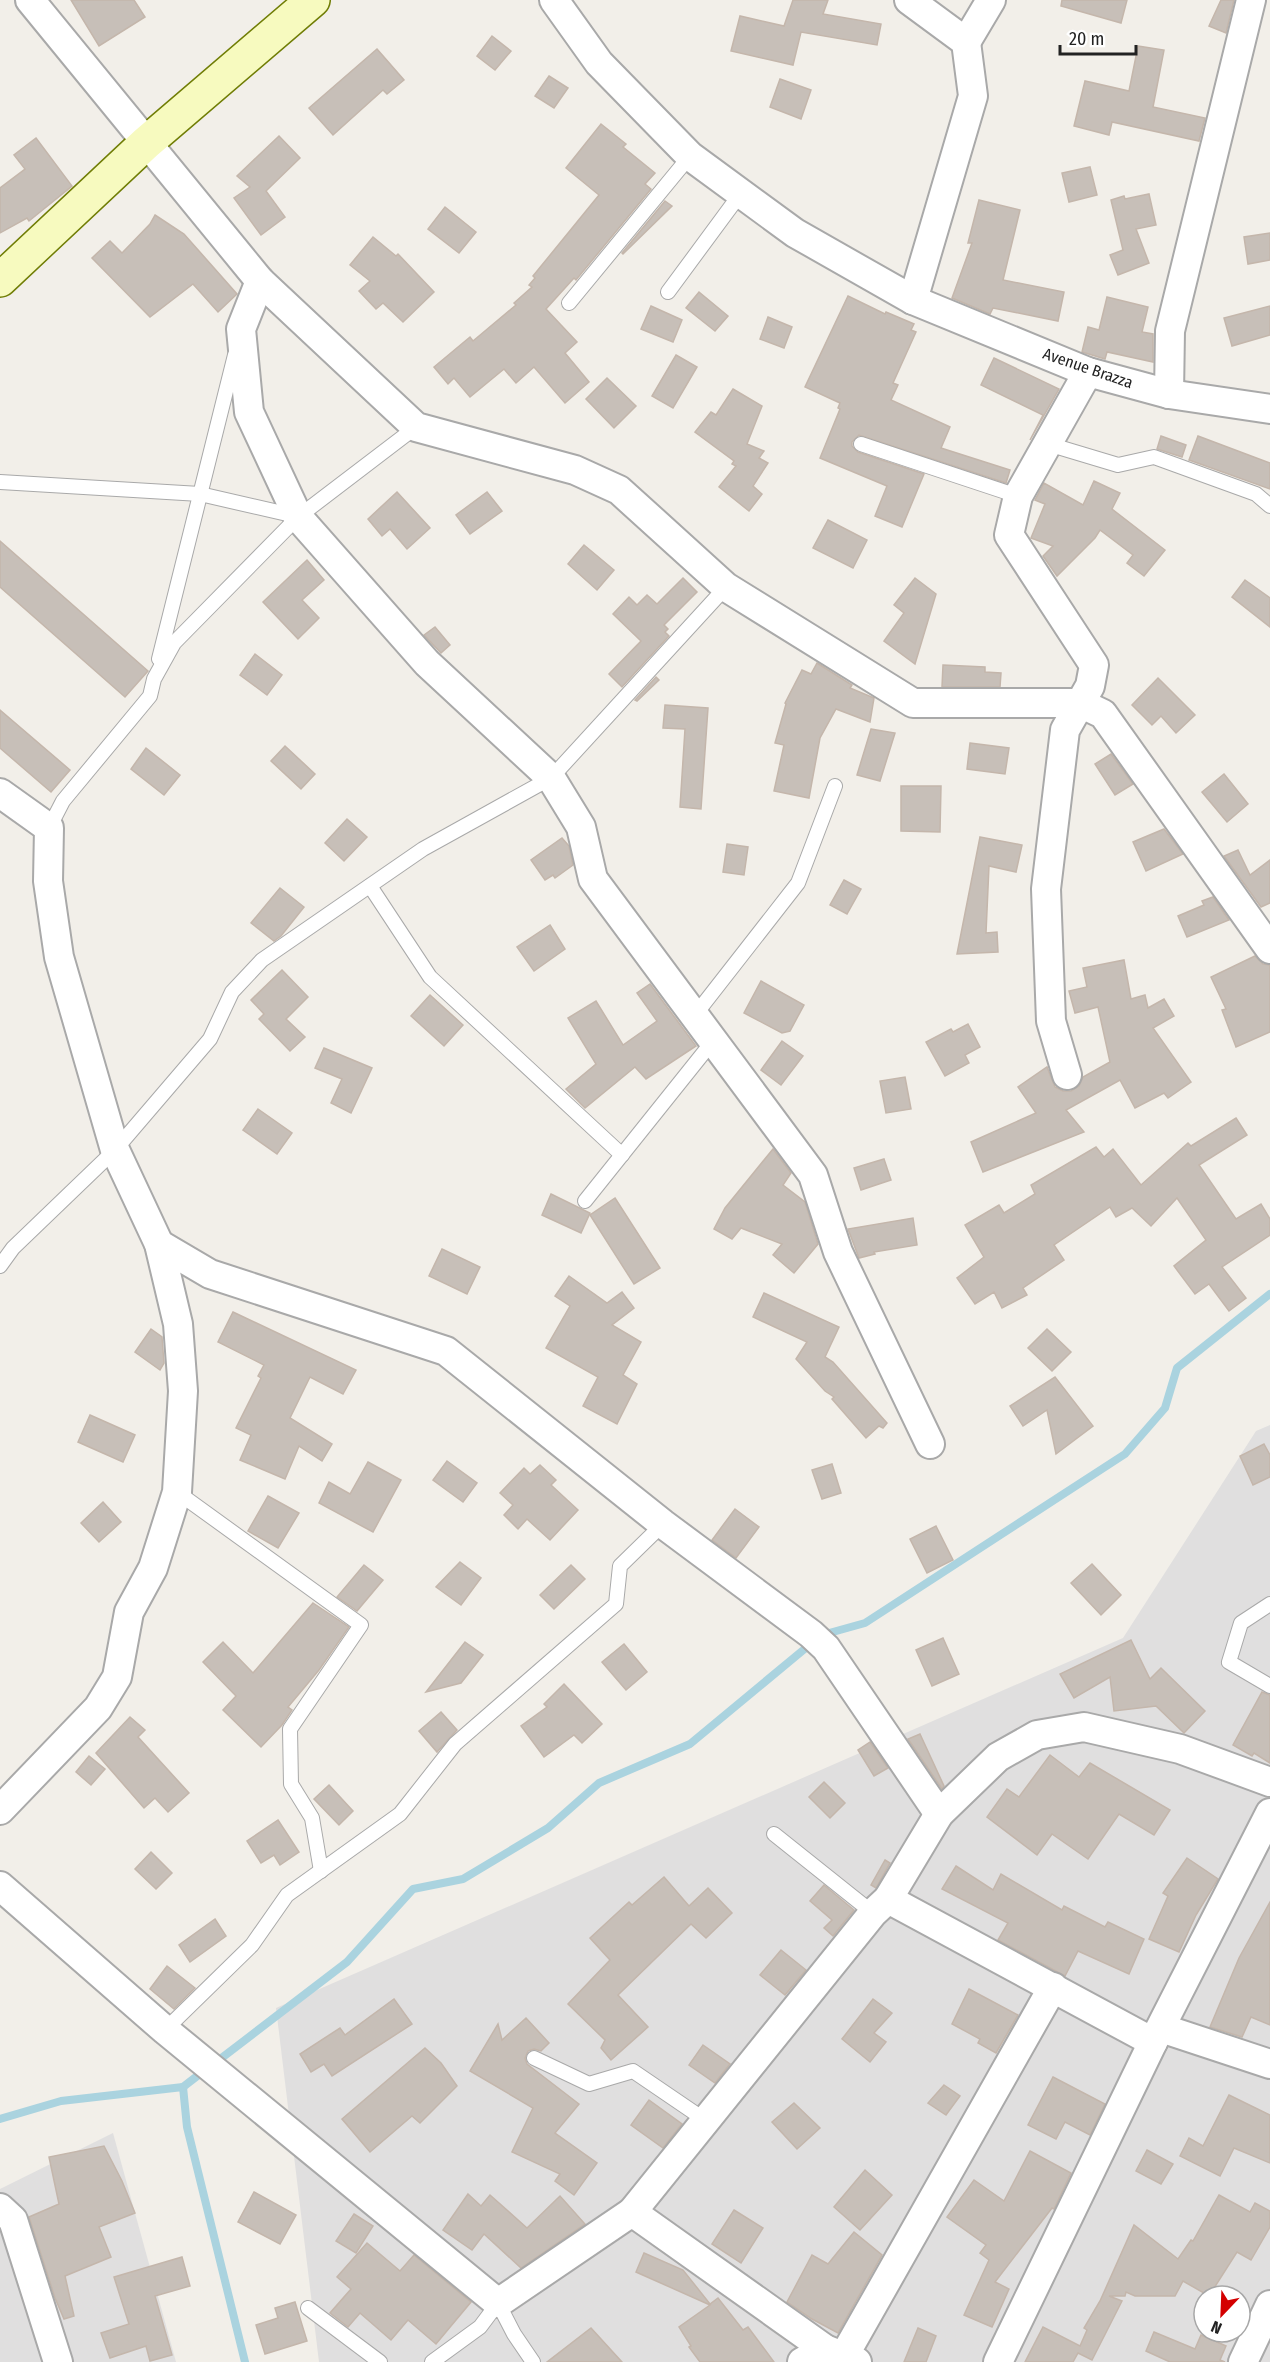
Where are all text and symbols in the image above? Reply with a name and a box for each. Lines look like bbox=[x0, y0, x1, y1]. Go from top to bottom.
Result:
scale bar bbox=[1060, 18, 1136, 56]
text: 20 m bbox=[1069, 28, 1104, 50]
street label: Avenue Brazza bbox=[1041, 344, 1136, 392]
north arrow bbox=[1192, 2284, 1252, 2344]
text: N bbox=[1208, 2317, 1224, 2338]

